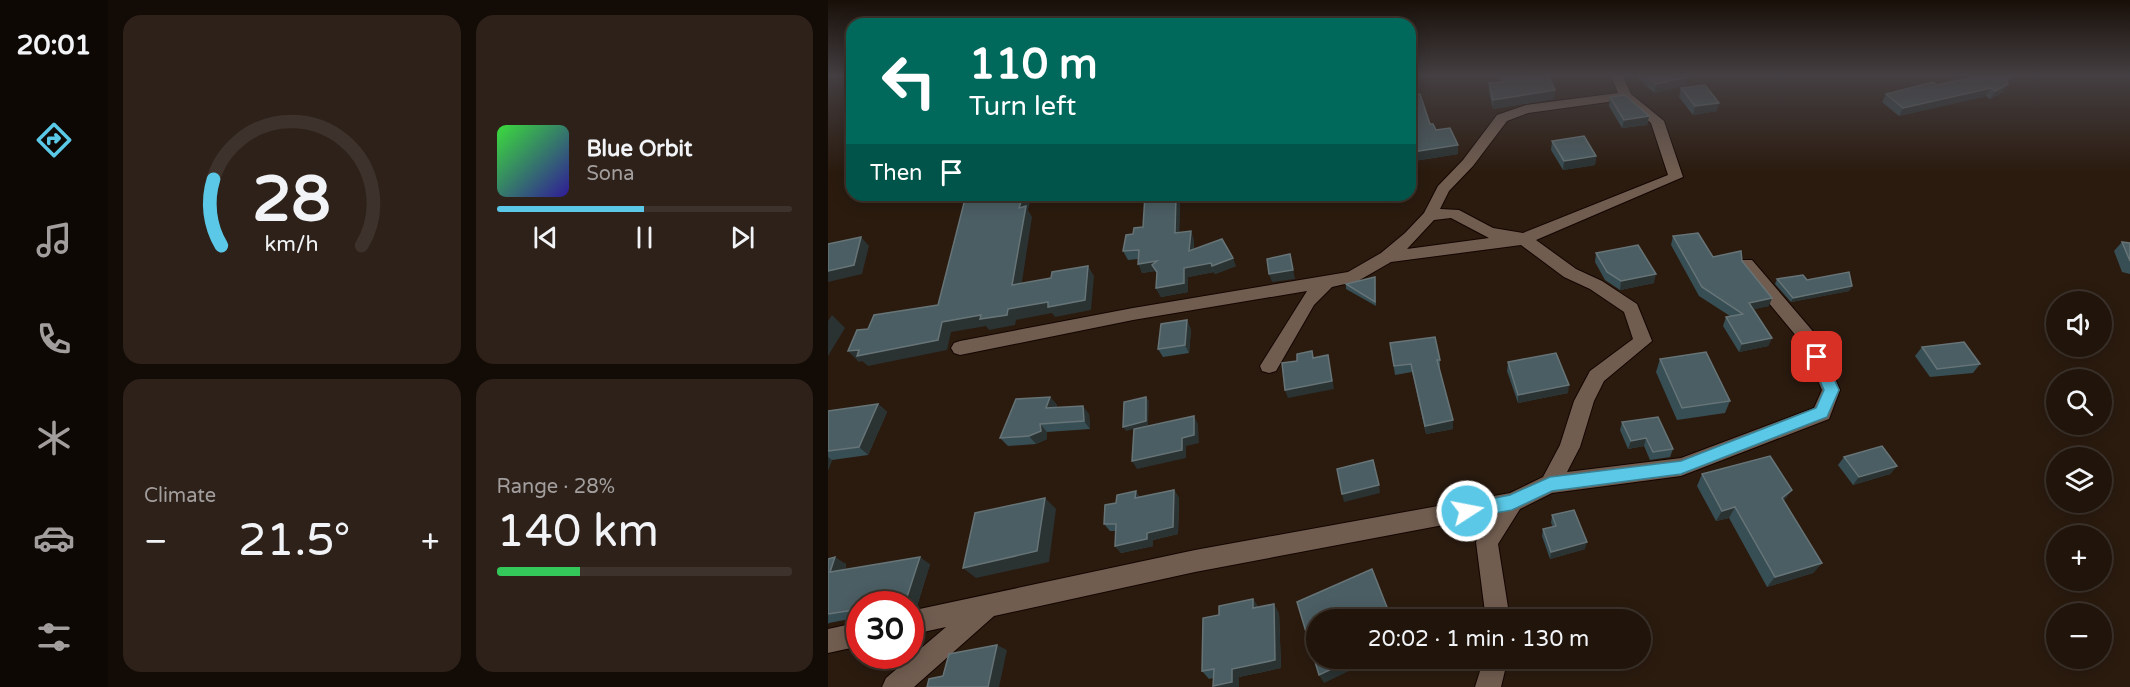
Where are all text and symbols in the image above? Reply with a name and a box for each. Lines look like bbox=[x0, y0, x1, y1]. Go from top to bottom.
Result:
text: 20:01 bbox=[17, 29, 91, 62]
text: 110 m bbox=[969, 39, 1098, 90]
icon: left bbox=[870, 42, 948, 120]
text: Turn left bbox=[969, 90, 1076, 123]
icon: directions bbox=[33, 119, 75, 161]
text: Blue Orbit bbox=[587, 136, 693, 162]
icon: arrive bbox=[935, 156, 968, 189]
text: Then bbox=[870, 160, 923, 186]
text: Sona bbox=[587, 162, 634, 186]
text: 28 bbox=[253, 164, 331, 239]
icon: music bbox=[33, 219, 75, 261]
icon: previous bbox=[529, 221, 562, 254]
icon: pause bbox=[628, 221, 661, 254]
icon: next bbox=[726, 221, 759, 254]
text: km/h bbox=[265, 232, 319, 258]
map controls bbox=[2046, 291, 2112, 669]
button: sound bbox=[2046, 291, 2112, 357]
icon: phone bbox=[33, 318, 75, 360]
pin bbox=[1791, 331, 1842, 382]
icon: arrive bbox=[1800, 340, 1833, 373]
button: search bbox=[2046, 369, 2112, 435]
icon: climate bbox=[33, 417, 75, 459]
button: layers bbox=[2046, 447, 2112, 513]
text: Range · 28% bbox=[497, 475, 615, 499]
position arrow bbox=[1435, 479, 1499, 543]
text: Climate bbox=[144, 484, 216, 508]
text: 140 km bbox=[497, 505, 659, 559]
text: 21.5° bbox=[238, 514, 351, 568]
icon: car bbox=[33, 517, 75, 559]
text: − bbox=[144, 522, 168, 561]
text: + bbox=[421, 522, 439, 561]
button: + bbox=[2046, 525, 2112, 591]
speed limit sign: 30 bbox=[846, 591, 924, 669]
button: − bbox=[2046, 603, 2112, 669]
icon: filters bbox=[33, 616, 75, 658]
text: 20:02 · 1 min · 130 m bbox=[1368, 626, 1589, 652]

